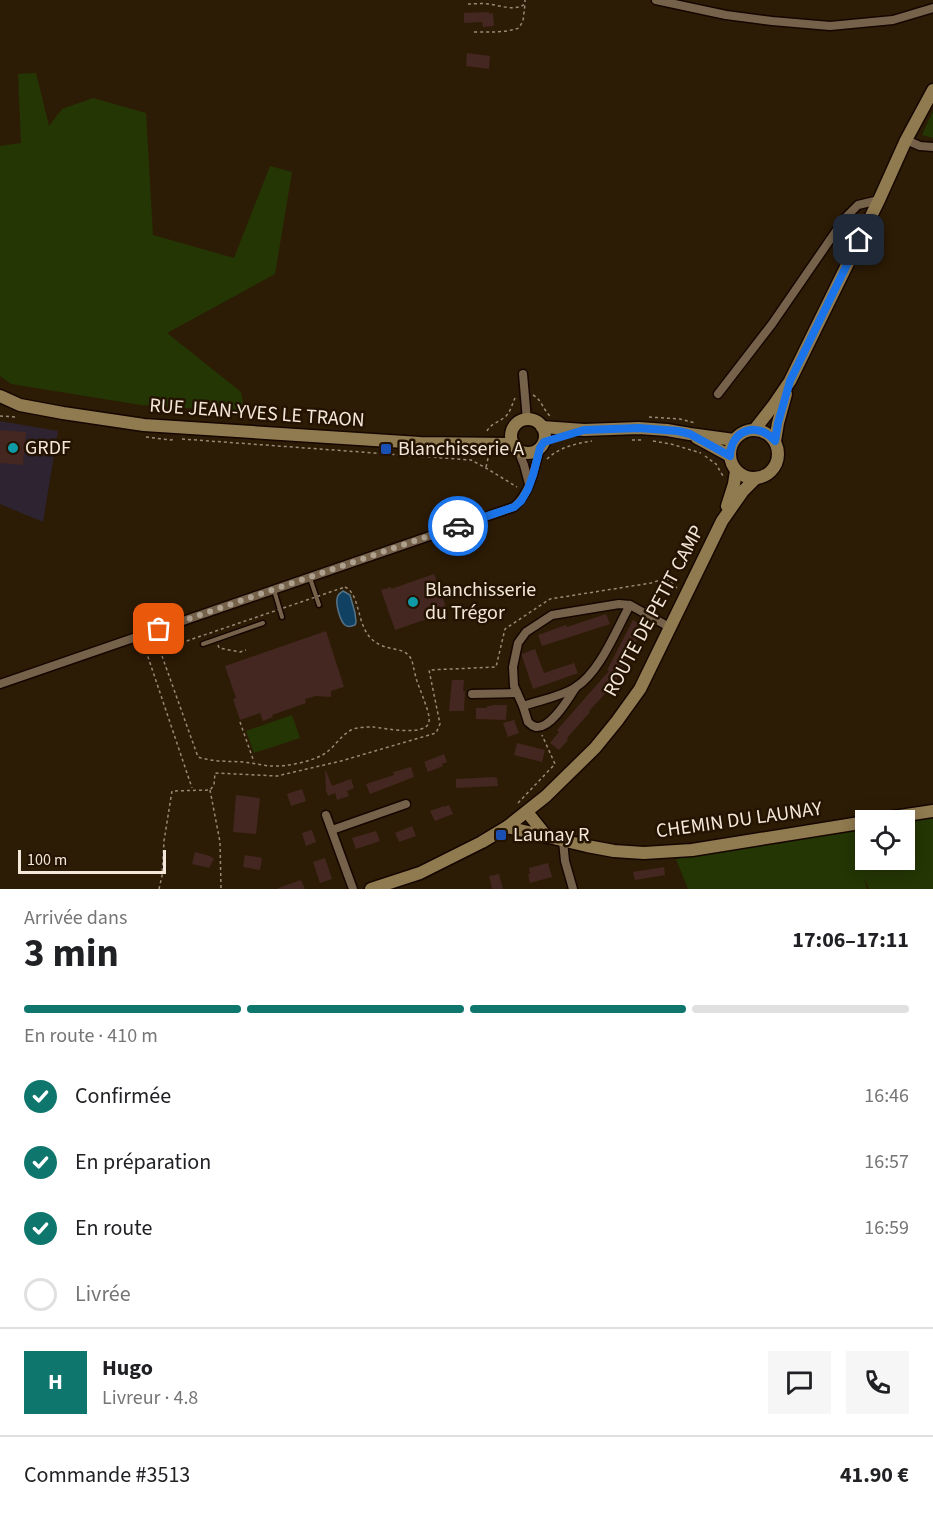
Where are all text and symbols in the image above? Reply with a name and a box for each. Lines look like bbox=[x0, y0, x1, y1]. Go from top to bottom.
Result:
pin bbox=[833, 214, 884, 265]
icon: home bbox=[842, 223, 875, 256]
street label: RUE JEAN-YVES LE TRAON bbox=[148, 392, 366, 434]
place label: GRDF bbox=[25, 434, 71, 462]
place label: Blanchisserie A bbox=[398, 435, 524, 463]
marker: GRDF bbox=[6, 441, 20, 455]
marker: Blanchisserie A bbox=[379, 442, 393, 456]
courier bbox=[428, 496, 488, 556]
icon: car bbox=[442, 510, 475, 543]
street label: ROUTE DE PETIT CAMP bbox=[597, 520, 711, 702]
place label: Blanchisserie du Trégor bbox=[425, 576, 536, 627]
marker: Blanchisserie du Trégor bbox=[406, 595, 420, 609]
pin bbox=[133, 603, 184, 654]
icon: bag bbox=[142, 612, 175, 645]
street label: CHEMIN DU LAUNAY bbox=[654, 794, 824, 845]
map controls bbox=[855, 810, 915, 870]
button: locate bbox=[855, 810, 915, 870]
place label: Launay R bbox=[513, 821, 589, 849]
marker: Launay R bbox=[494, 828, 508, 842]
scale bar bbox=[18, 847, 166, 874]
text: 100 m bbox=[27, 849, 67, 871]
text: Arrivée dans bbox=[24, 904, 127, 932]
text: 17:06–17:11 bbox=[792, 924, 909, 956]
text: 3 min bbox=[24, 926, 119, 982]
text: En route · 410 m bbox=[24, 1022, 158, 1050]
icon: check bbox=[24, 1080, 57, 1113]
text: Confirmée bbox=[75, 1080, 171, 1112]
text: 16:46 bbox=[864, 1082, 909, 1110]
icon: check bbox=[24, 1146, 57, 1179]
text: En préparation bbox=[75, 1146, 211, 1178]
text: 16:57 bbox=[864, 1148, 909, 1176]
icon: check bbox=[24, 1212, 57, 1245]
text: En route bbox=[75, 1212, 152, 1244]
text: 16:59 bbox=[864, 1214, 909, 1242]
text: Livrée bbox=[75, 1278, 131, 1310]
button: chat bbox=[768, 1351, 831, 1414]
button: phone bbox=[846, 1351, 909, 1414]
text: Hugo bbox=[102, 1352, 153, 1384]
text: H bbox=[48, 1366, 63, 1398]
text: Livreur · 4.8 bbox=[102, 1384, 198, 1412]
text: Commande #3513 bbox=[24, 1459, 190, 1491]
text: 41.90 € bbox=[840, 1459, 909, 1491]

